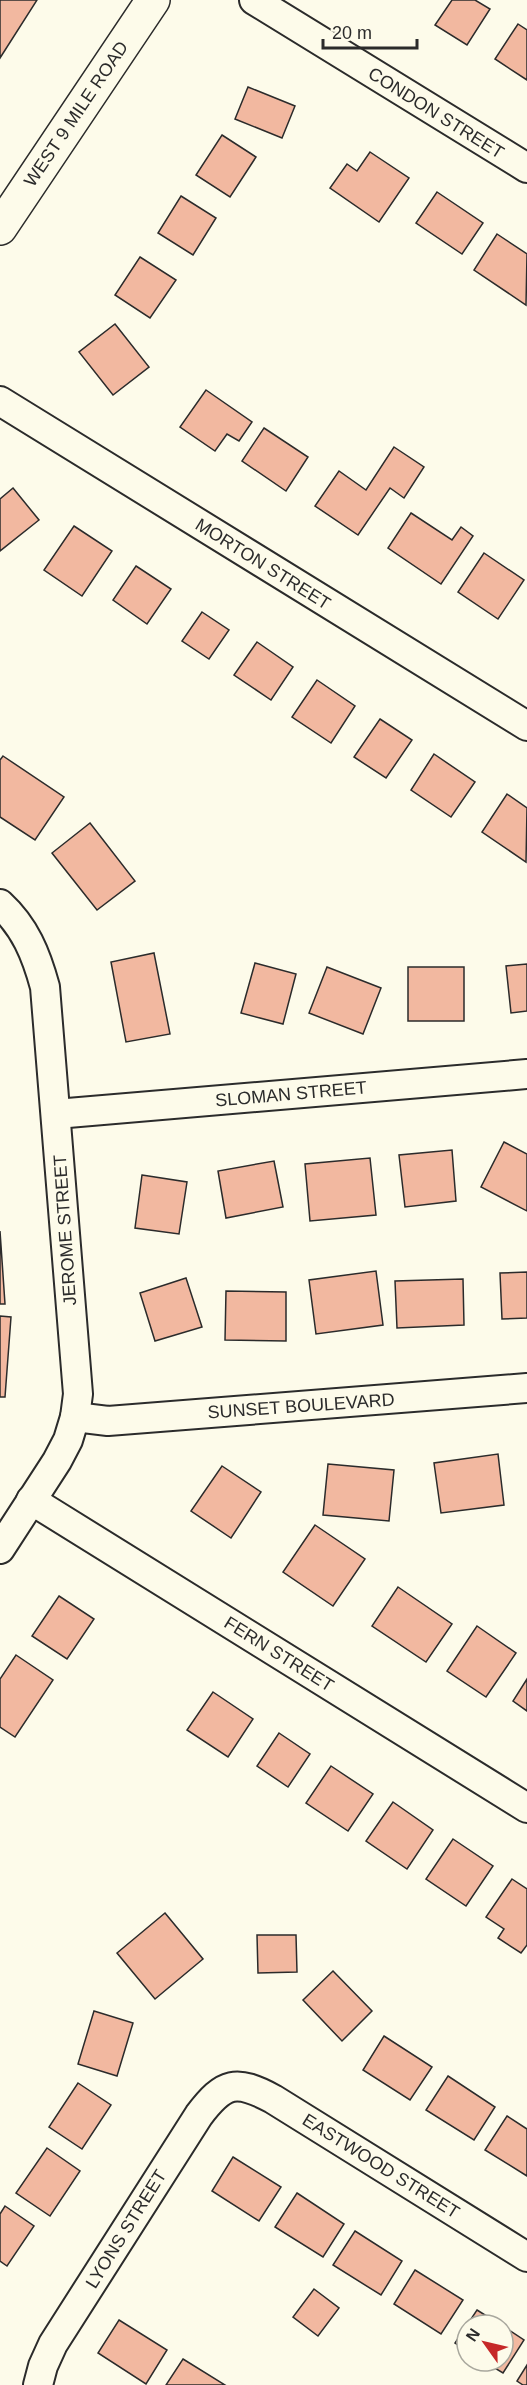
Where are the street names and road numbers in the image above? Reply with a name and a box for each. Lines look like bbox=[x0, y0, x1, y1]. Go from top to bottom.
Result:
street label: WEST 9 MILE ROAD bbox=[20, 38, 132, 190]
street label: CONDON STREET bbox=[365, 63, 507, 163]
street label: MORTON STREET bbox=[192, 514, 334, 614]
street label: SLOMAN STREET bbox=[214, 1077, 368, 1111]
street label: JEROME STREET bbox=[50, 1154, 80, 1306]
street label: SUNSET BOULEVARD bbox=[207, 1389, 395, 1423]
street label: FERN STREET bbox=[221, 1612, 337, 1696]
street label: EASTWOOD STREET bbox=[299, 2110, 463, 2222]
street label: LYONS STREET bbox=[82, 2166, 170, 2292]

